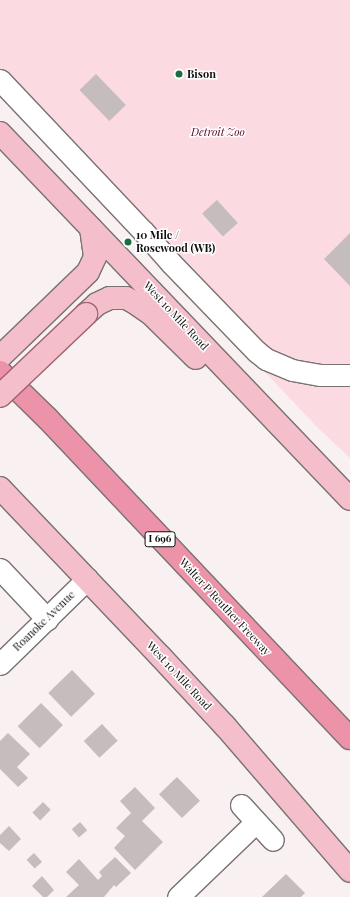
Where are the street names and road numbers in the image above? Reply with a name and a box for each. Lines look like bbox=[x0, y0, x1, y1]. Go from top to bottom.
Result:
street label: West 10 Mile Road bbox=[141, 279, 211, 353]
road number: I 696 bbox=[144, 531, 176, 547]
street label: Walter P Reuther Freeway bbox=[176, 556, 274, 658]
street label: Roanoke Avenue bbox=[10, 588, 78, 654]
street label: West 10 Mile Road bbox=[144, 639, 214, 713]

